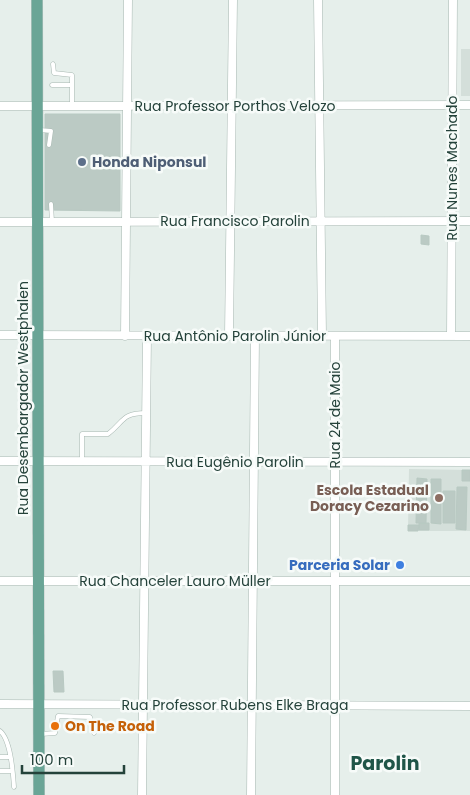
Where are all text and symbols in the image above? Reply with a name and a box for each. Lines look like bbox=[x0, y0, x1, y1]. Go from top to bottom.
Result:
street label: Rua Nunes Machado bbox=[442, 95, 462, 241]
street label: Rua Professor Porthos Velozo bbox=[134, 96, 336, 116]
place label: Honda Niponsul bbox=[92, 152, 206, 172]
marker: Honda Niponsul bbox=[76, 156, 88, 168]
street label: Rua Francisco Parolin bbox=[160, 211, 310, 231]
street label: Rua Desembargador Westphalen bbox=[13, 281, 33, 515]
street label: Rua Antônio Parolin Júnior bbox=[144, 326, 326, 346]
street label: Rua 24 de Maio bbox=[325, 361, 345, 469]
street label: Rua Eugênio Parolin bbox=[166, 452, 304, 472]
place label: Escola Estadual Doracy Cezarino bbox=[310, 480, 429, 516]
marker: Escola Estadual Doracy Cezarino bbox=[433, 492, 445, 504]
place label: Parceria Solar bbox=[289, 555, 390, 575]
marker: Parceria Solar bbox=[394, 559, 406, 571]
street label: Rua Chanceler Lauro Müller bbox=[79, 571, 271, 591]
street label: Rua Professor Rubens Elke Braga bbox=[122, 695, 348, 715]
place label: On The Road bbox=[65, 716, 155, 736]
marker: On The Road bbox=[49, 720, 61, 732]
scale bar bbox=[22, 742, 125, 774]
text: 100 m bbox=[30, 749, 73, 770]
district label: Parolin bbox=[350, 750, 420, 777]

